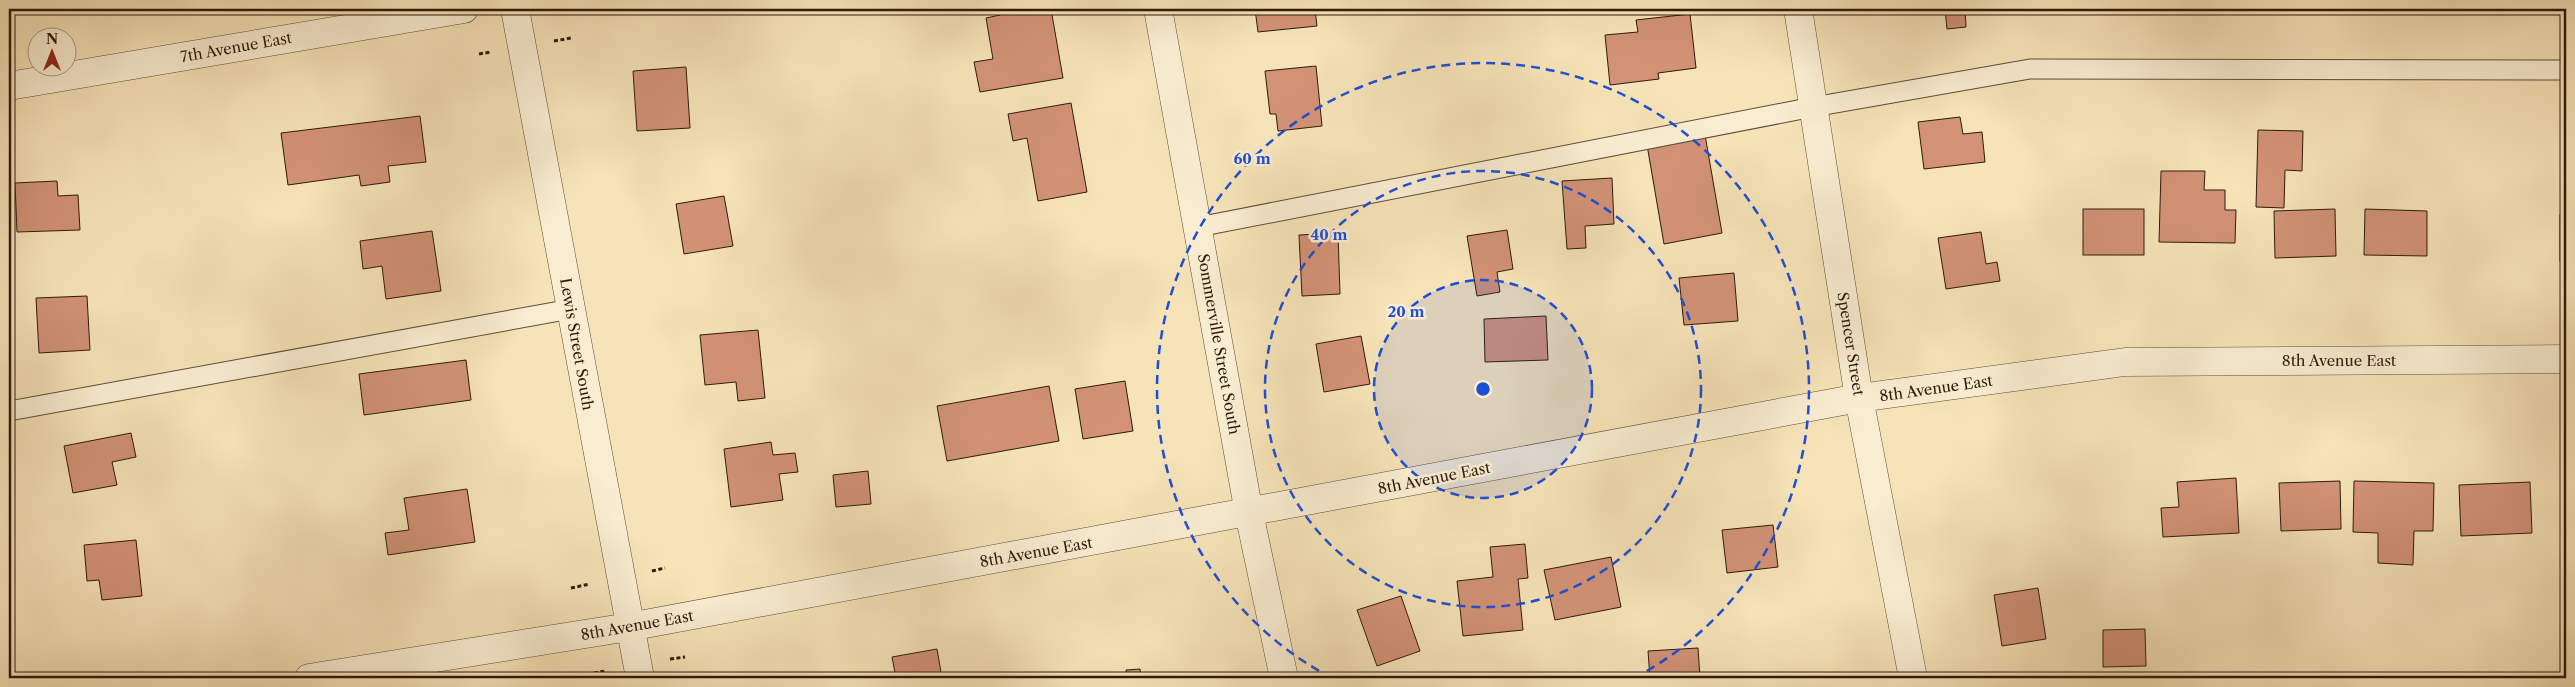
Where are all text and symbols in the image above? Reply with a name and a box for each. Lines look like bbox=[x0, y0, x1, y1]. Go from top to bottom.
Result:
north arrow bbox=[28, 28, 78, 78]
street label: 7th Avenue East bbox=[179, 28, 294, 66]
text: N bbox=[46, 30, 58, 48]
text: 60 m bbox=[1233, 149, 1271, 168]
text: 40 m bbox=[1310, 225, 1348, 244]
street label: Sommerville Street South bbox=[1194, 252, 1244, 437]
street label: Lewis Street South bbox=[556, 276, 598, 412]
street label: Spencer Street bbox=[1833, 291, 1869, 398]
text: 20 m bbox=[1387, 302, 1425, 321]
street label: 8th Avenue East bbox=[2282, 351, 2397, 370]
street label: 8th Avenue East bbox=[1878, 371, 1995, 405]
centre of rings bbox=[1474, 380, 1492, 398]
street label: 8th Avenue East bbox=[1376, 458, 1493, 498]
street label: 8th Avenue East bbox=[978, 533, 1095, 571]
street label: 8th Avenue East bbox=[579, 606, 696, 644]

